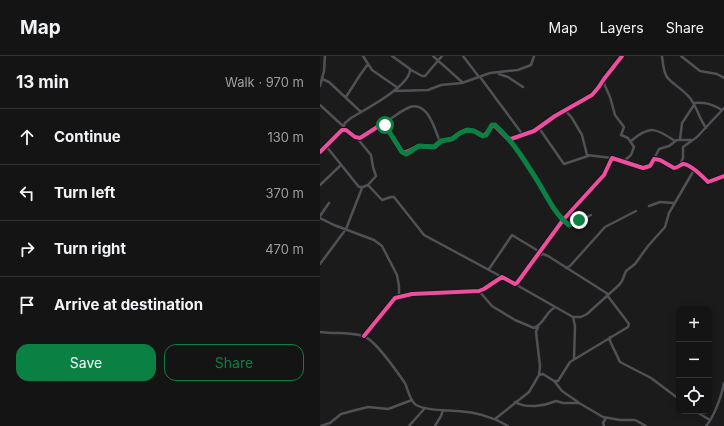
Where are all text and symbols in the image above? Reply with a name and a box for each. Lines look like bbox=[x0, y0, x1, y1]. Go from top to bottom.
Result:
text: Map bbox=[20, 16, 61, 39]
text: Map bbox=[549, 19, 578, 36]
text: Layers bbox=[600, 19, 644, 36]
text: Share bbox=[666, 19, 704, 36]
text: 13 min bbox=[16, 72, 69, 92]
text: Walk · 970 m bbox=[225, 74, 304, 90]
route start bbox=[376, 116, 394, 134]
icon: ahead bbox=[16, 126, 38, 148]
text: Continue bbox=[54, 127, 121, 146]
text: 130 m bbox=[267, 129, 304, 145]
icon: left bbox=[16, 182, 38, 204]
text: Turn left bbox=[54, 183, 115, 202]
text: 370 m bbox=[266, 185, 304, 201]
route end bbox=[570, 211, 588, 229]
icon: right bbox=[16, 238, 38, 260]
text: Turn right bbox=[54, 239, 126, 258]
text: 470 m bbox=[265, 241, 304, 257]
icon: arrive bbox=[16, 294, 38, 316]
text: Arrive at destination bbox=[54, 295, 203, 314]
map controls bbox=[676, 306, 712, 414]
button: + bbox=[676, 306, 712, 342]
button: − bbox=[676, 342, 712, 378]
button: Save bbox=[16, 344, 156, 381]
button: Share bbox=[164, 344, 304, 381]
button: locate bbox=[676, 378, 712, 414]

